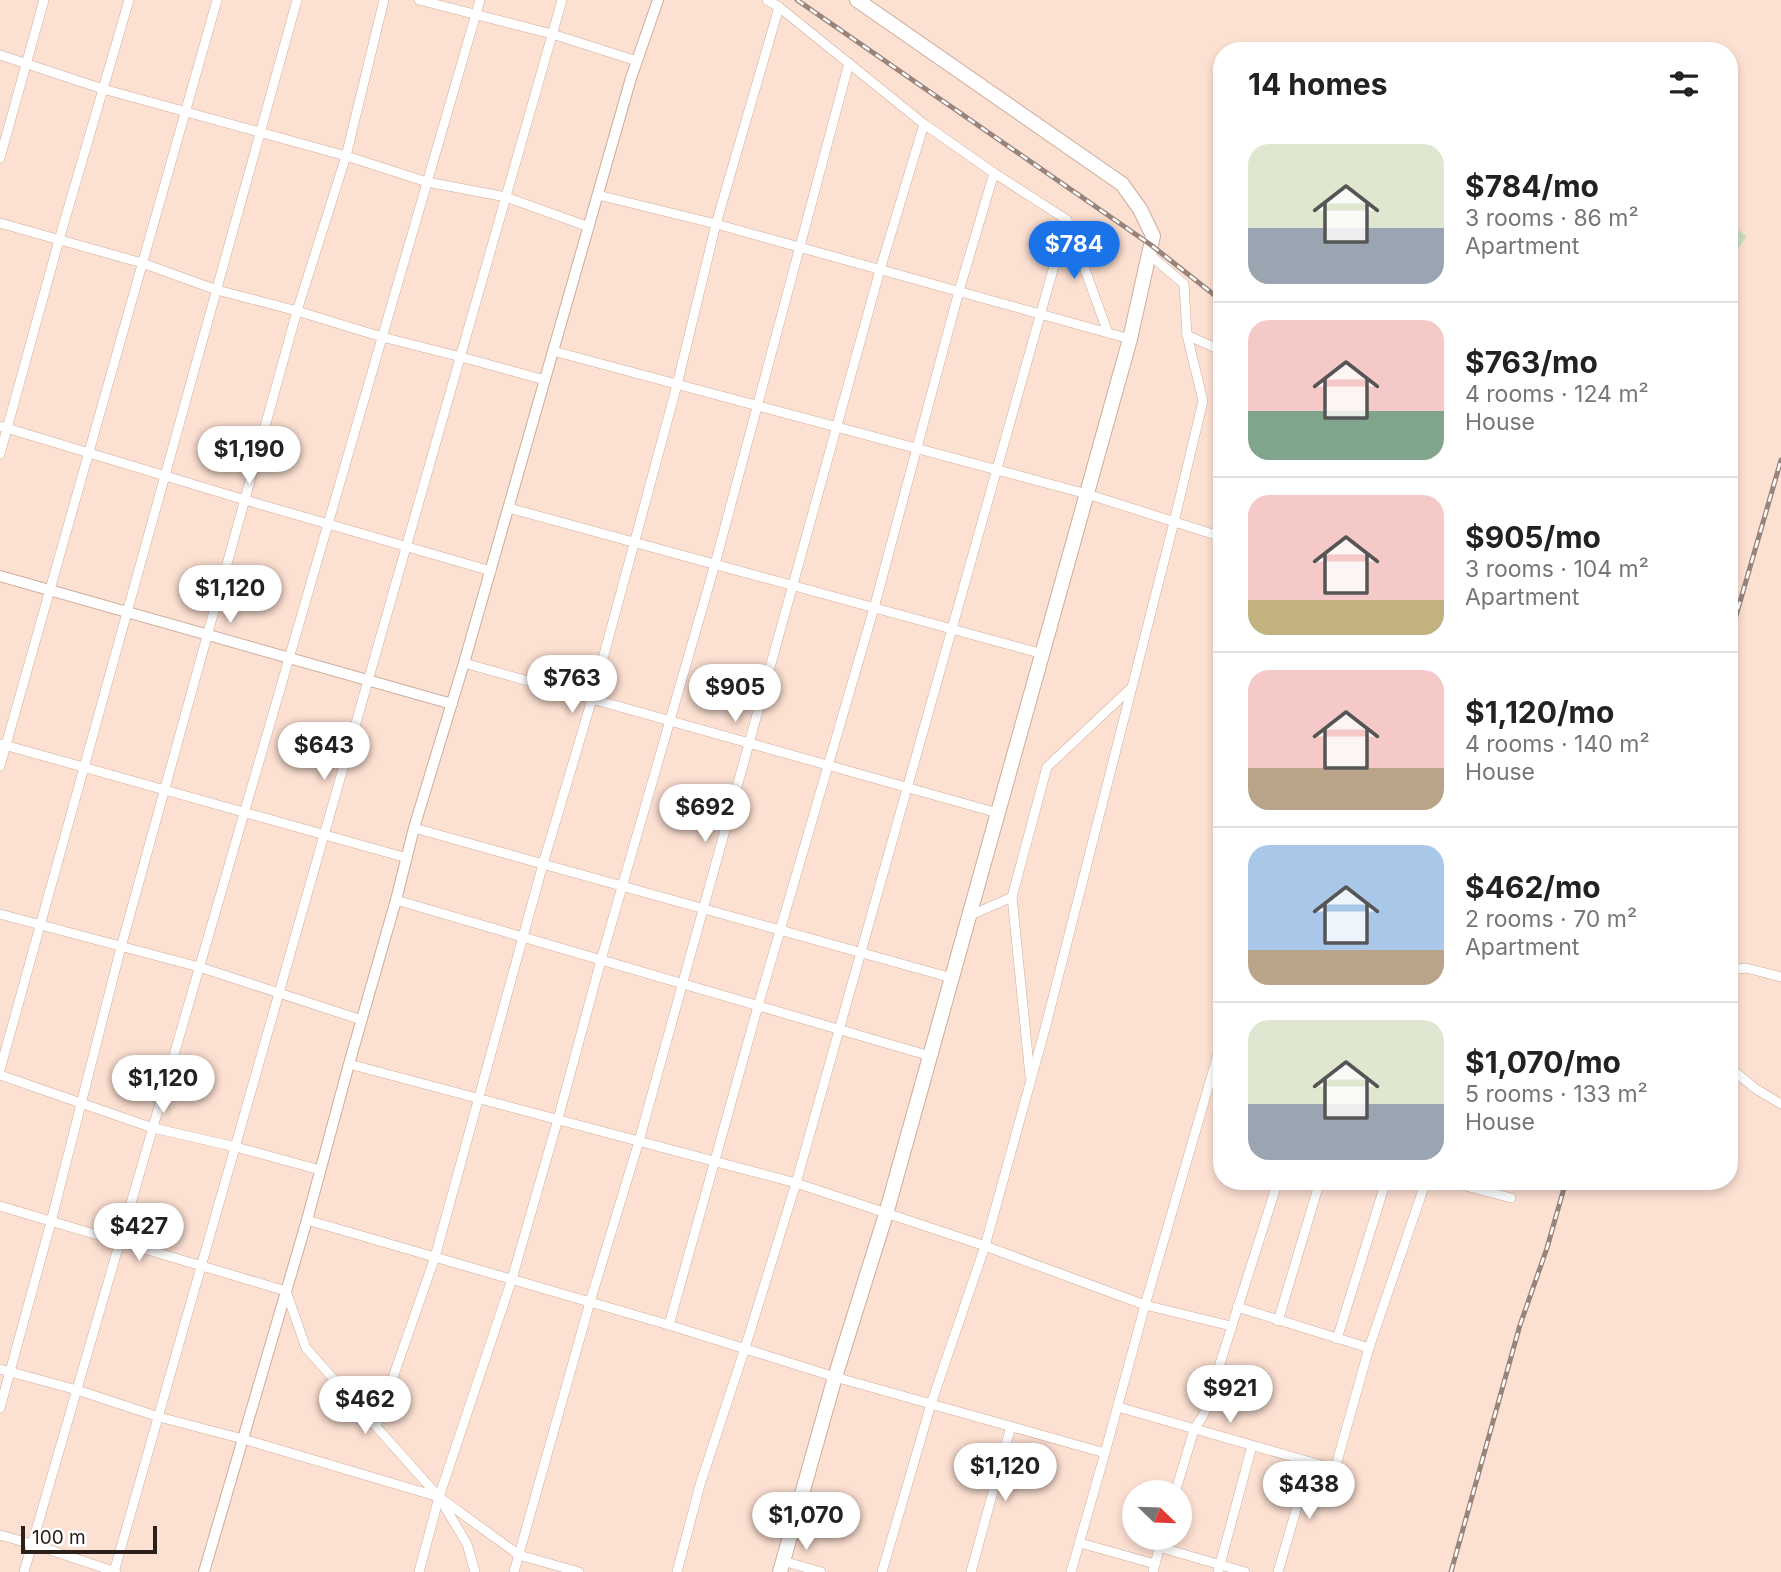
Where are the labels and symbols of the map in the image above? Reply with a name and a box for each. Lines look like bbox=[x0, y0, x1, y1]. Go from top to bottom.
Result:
pin: $784 bbox=[1033, 222, 1115, 281]
pin: $1,190 bbox=[192, 426, 306, 486]
pin: $1,120 bbox=[173, 566, 287, 625]
pin: $763 bbox=[531, 656, 613, 715]
pin: $905 bbox=[694, 664, 776, 724]
pin: $643 bbox=[283, 722, 365, 782]
pin: $692 bbox=[664, 784, 746, 844]
pin: $1,120 bbox=[106, 1056, 220, 1115]
pin: $427 bbox=[98, 1204, 180, 1263]
pin: $921 bbox=[1189, 1366, 1271, 1425]
pin: $462 bbox=[324, 1376, 406, 1436]
pin: $1,120 bbox=[948, 1444, 1062, 1503]
pin: $438 bbox=[1268, 1462, 1350, 1521]
north arrow bbox=[1122, 1480, 1192, 1550]
pin: $1,070 bbox=[749, 1492, 863, 1552]
scale bar bbox=[21, 1523, 158, 1555]

